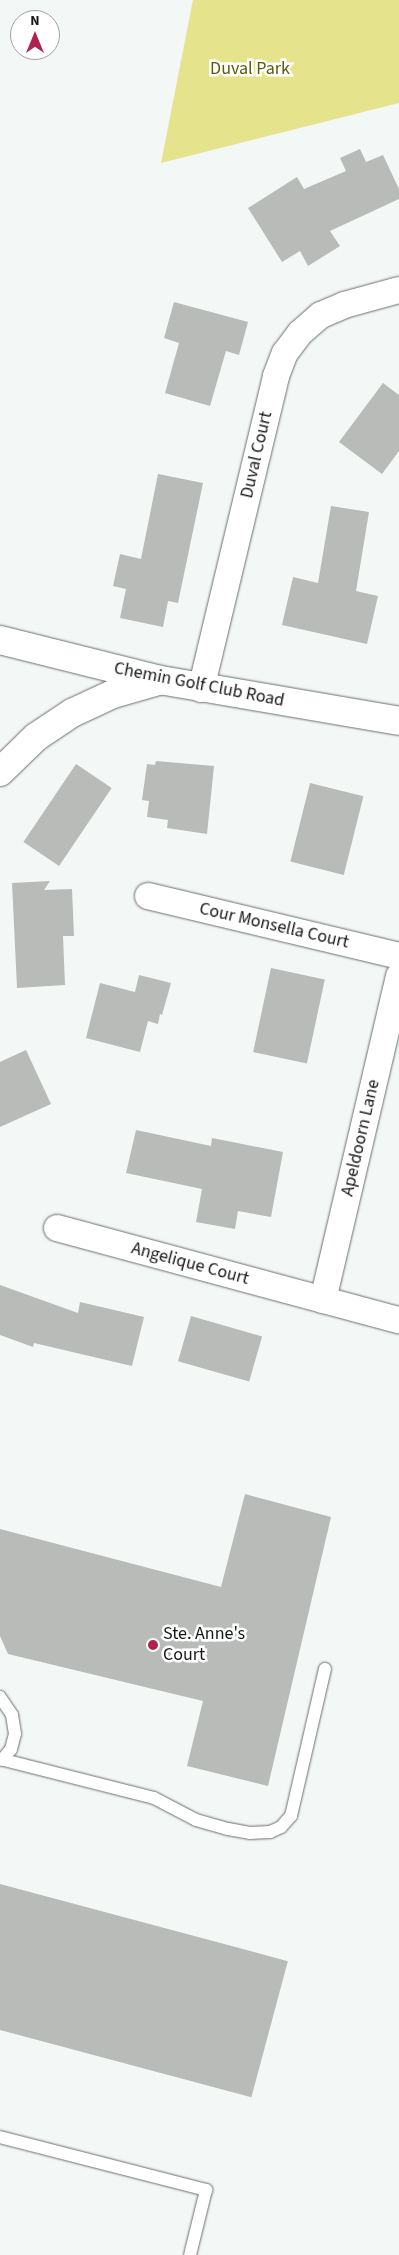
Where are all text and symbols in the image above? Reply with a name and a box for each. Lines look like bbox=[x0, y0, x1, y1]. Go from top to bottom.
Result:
north arrow bbox=[10, 10, 60, 60]
text: N bbox=[30, 11, 40, 31]
park label: Duval Park bbox=[210, 58, 290, 80]
street label: Duval Court bbox=[237, 410, 277, 500]
street label: Chemin Golf Club Road bbox=[112, 658, 286, 712]
street label: Cour Monsella Court bbox=[197, 898, 351, 954]
street label: Apeldoorn Lane bbox=[337, 1078, 385, 1198]
street label: Angelique Court bbox=[129, 1238, 251, 1290]
place label: Ste. Anne's Court bbox=[163, 1624, 245, 1666]
marker: Ste. Anne's Court bbox=[147, 1639, 159, 1651]

